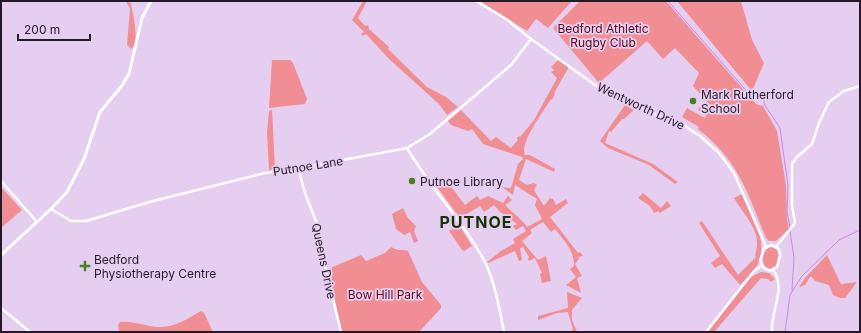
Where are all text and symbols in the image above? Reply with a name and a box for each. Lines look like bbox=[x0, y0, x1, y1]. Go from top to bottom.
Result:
scale bar bbox=[18, 16, 90, 42]
park label: Bedford Athletic Rugby Club bbox=[557, 21, 649, 50]
text: 200 m bbox=[24, 22, 60, 37]
street label: Wentworth Drive bbox=[595, 79, 687, 133]
place label: Mark Rutherford School bbox=[701, 87, 794, 116]
marker: Mark Rutherford School bbox=[688, 96, 698, 106]
street label: Putnoe Lane bbox=[272, 153, 344, 179]
place label: Putnoe Library bbox=[420, 174, 503, 189]
marker: Putnoe Library bbox=[407, 176, 417, 186]
district label: PUTNOE bbox=[440, 212, 513, 232]
street label: Queens Drive bbox=[309, 222, 339, 300]
place label: Bedford Physiotherapy Centre bbox=[94, 252, 216, 281]
marker: Bedford Physiotherapy Centre bbox=[79, 260, 91, 272]
park label: Bow Hill Park bbox=[348, 287, 423, 302]

